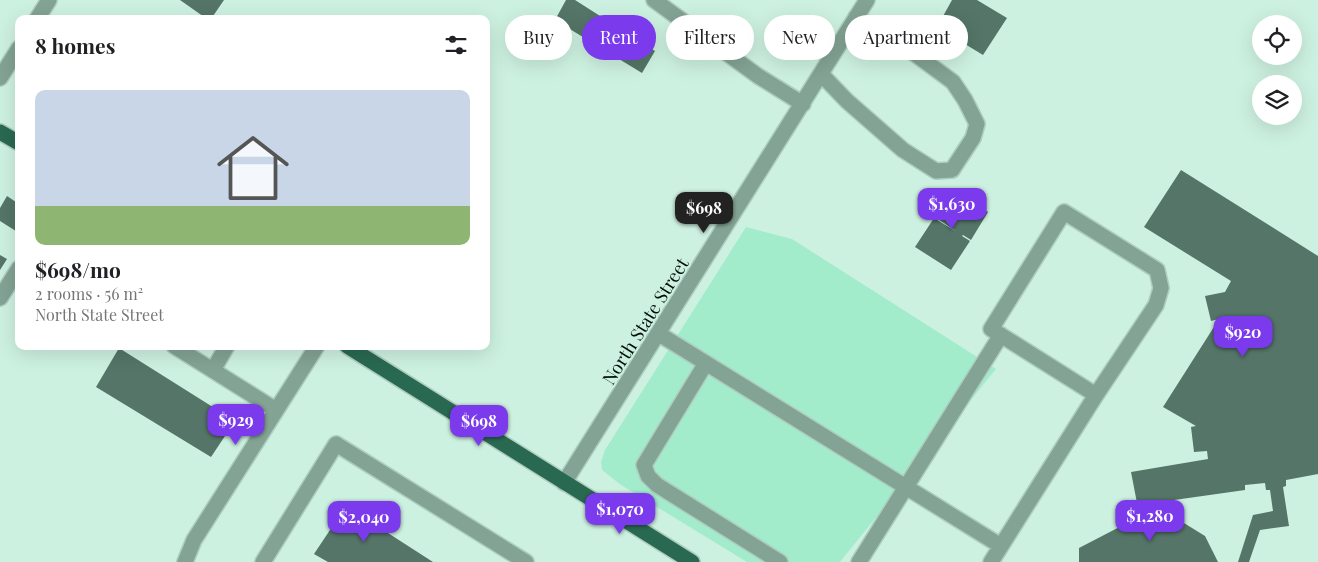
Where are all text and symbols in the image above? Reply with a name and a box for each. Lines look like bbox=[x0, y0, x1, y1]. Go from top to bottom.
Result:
chip: Buy bbox=[505, 15, 572, 60]
chip: Rent bbox=[582, 15, 656, 60]
chip: Filters bbox=[666, 15, 754, 60]
chip: New bbox=[764, 15, 835, 60]
chip: Apartment bbox=[845, 15, 968, 60]
map controls bbox=[1252, 15, 1302, 125]
button: locate bbox=[1252, 15, 1302, 65]
text: 8 homes bbox=[35, 31, 115, 59]
icon: filters bbox=[442, 31, 470, 59]
button: layers bbox=[1252, 75, 1302, 125]
icon: home bbox=[208, 123, 298, 213]
pin: $1,630 bbox=[911, 188, 993, 230]
pin: $698 bbox=[674, 192, 734, 234]
text: $1,630 bbox=[929, 193, 975, 214]
text: $698 bbox=[686, 197, 722, 218]
street label: North State Street bbox=[596, 253, 694, 389]
text: $698/mo bbox=[35, 255, 121, 283]
text: 2 rooms · 56 m² bbox=[35, 283, 143, 304]
text: North State Street bbox=[35, 304, 164, 325]
pin: $920 bbox=[1213, 316, 1273, 358]
text: $920 bbox=[1225, 321, 1261, 342]
pin: $929 bbox=[206, 404, 266, 446]
pin: $698 bbox=[449, 404, 509, 447]
text: $929 bbox=[218, 409, 254, 430]
text: $698 bbox=[461, 410, 497, 431]
pin: $1,070 bbox=[579, 492, 661, 535]
text: $1,070 bbox=[596, 498, 644, 519]
pin: $2,040 bbox=[323, 500, 405, 543]
pin: $1,280 bbox=[1109, 500, 1191, 542]
text: $1,280 bbox=[1126, 505, 1174, 526]
text: $2,040 bbox=[339, 506, 389, 527]

